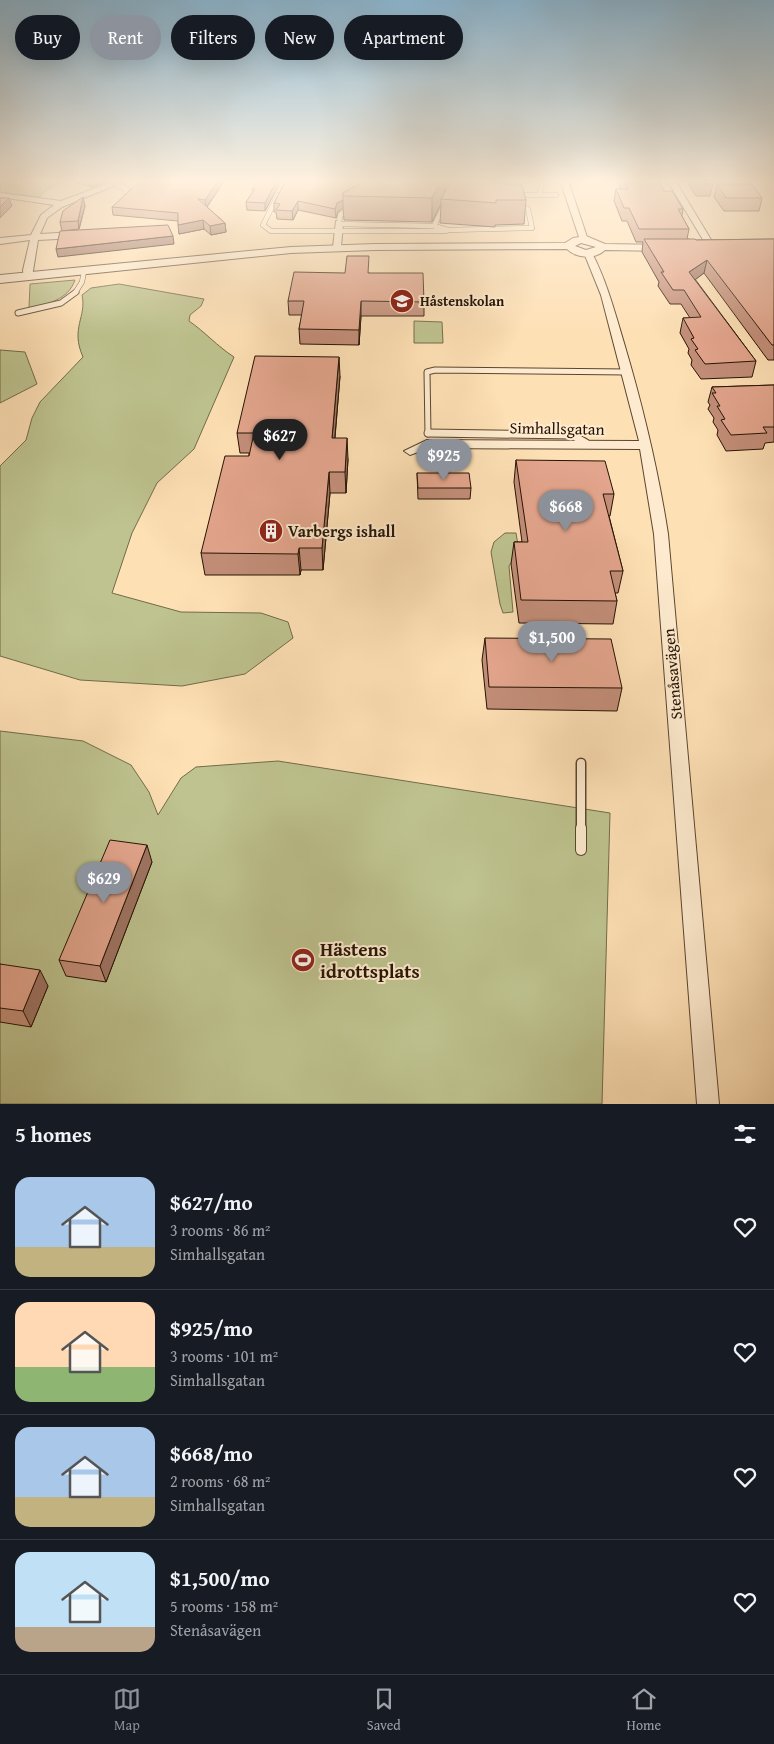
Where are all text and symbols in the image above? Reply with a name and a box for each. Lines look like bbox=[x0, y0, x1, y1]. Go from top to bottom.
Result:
chip: Buy bbox=[15, 15, 80, 60]
chip: Rent bbox=[90, 15, 161, 60]
chip: Filters bbox=[171, 15, 255, 60]
chip: New bbox=[265, 15, 334, 60]
chip: Apartment bbox=[344, 15, 463, 60]
school or university icon: Håstenskolan bbox=[389, 288, 415, 314]
place label: Håstenskolan bbox=[420, 291, 505, 311]
street label: Simhallsgatan bbox=[509, 415, 605, 441]
pin: $627 bbox=[250, 418, 310, 461]
text: $627 bbox=[263, 423, 297, 447]
pin: $925 bbox=[414, 438, 474, 481]
text: $925 bbox=[427, 443, 461, 467]
pin: $668 bbox=[536, 490, 596, 532]
text: $668 bbox=[549, 494, 583, 518]
building icon: Varbergs ishall bbox=[258, 518, 284, 544]
place label: Varbergs ishall bbox=[288, 519, 396, 543]
pin: $1,500 bbox=[511, 620, 593, 663]
text: $1,500 bbox=[529, 625, 575, 649]
street label: Stenåsavägen bbox=[656, 628, 688, 720]
pin: $629 bbox=[74, 862, 134, 904]
text: $629 bbox=[87, 866, 121, 890]
place label: Hästens idrottsplats bbox=[320, 935, 420, 985]
sports icon: Hästens idrottsplats bbox=[290, 947, 316, 973]
text: 5 homes bbox=[15, 1119, 91, 1150]
icon: filters bbox=[731, 1120, 759, 1148]
text: $627/mo bbox=[170, 1187, 253, 1218]
icon: home bbox=[55, 1197, 115, 1257]
icon: heart bbox=[731, 1213, 759, 1241]
text: 3 rooms · 86 m² bbox=[170, 1218, 270, 1242]
text: Simhallsgatan bbox=[170, 1242, 265, 1266]
text: $925/mo bbox=[170, 1313, 253, 1344]
icon: home bbox=[55, 1322, 115, 1382]
icon: heart bbox=[731, 1338, 759, 1366]
text: 3 rooms · 101 m² bbox=[170, 1344, 278, 1368]
text: Simhallsgatan bbox=[170, 1368, 265, 1392]
text: $668/mo bbox=[170, 1438, 253, 1469]
icon: home bbox=[55, 1447, 115, 1507]
icon: heart bbox=[731, 1463, 759, 1491]
text: 2 rooms · 68 m² bbox=[170, 1469, 270, 1493]
text: Simhallsgatan bbox=[170, 1493, 265, 1517]
text: $1,500/mo bbox=[170, 1563, 270, 1594]
icon: home bbox=[55, 1572, 115, 1632]
icon: heart bbox=[731, 1588, 759, 1616]
text: 5 rooms · 158 m² bbox=[170, 1594, 278, 1618]
text: Stenåsavägen bbox=[170, 1618, 261, 1642]
tab: Map bbox=[113, 1685, 141, 1735]
tab: Saved bbox=[367, 1685, 401, 1735]
tab: Home bbox=[627, 1685, 661, 1735]

